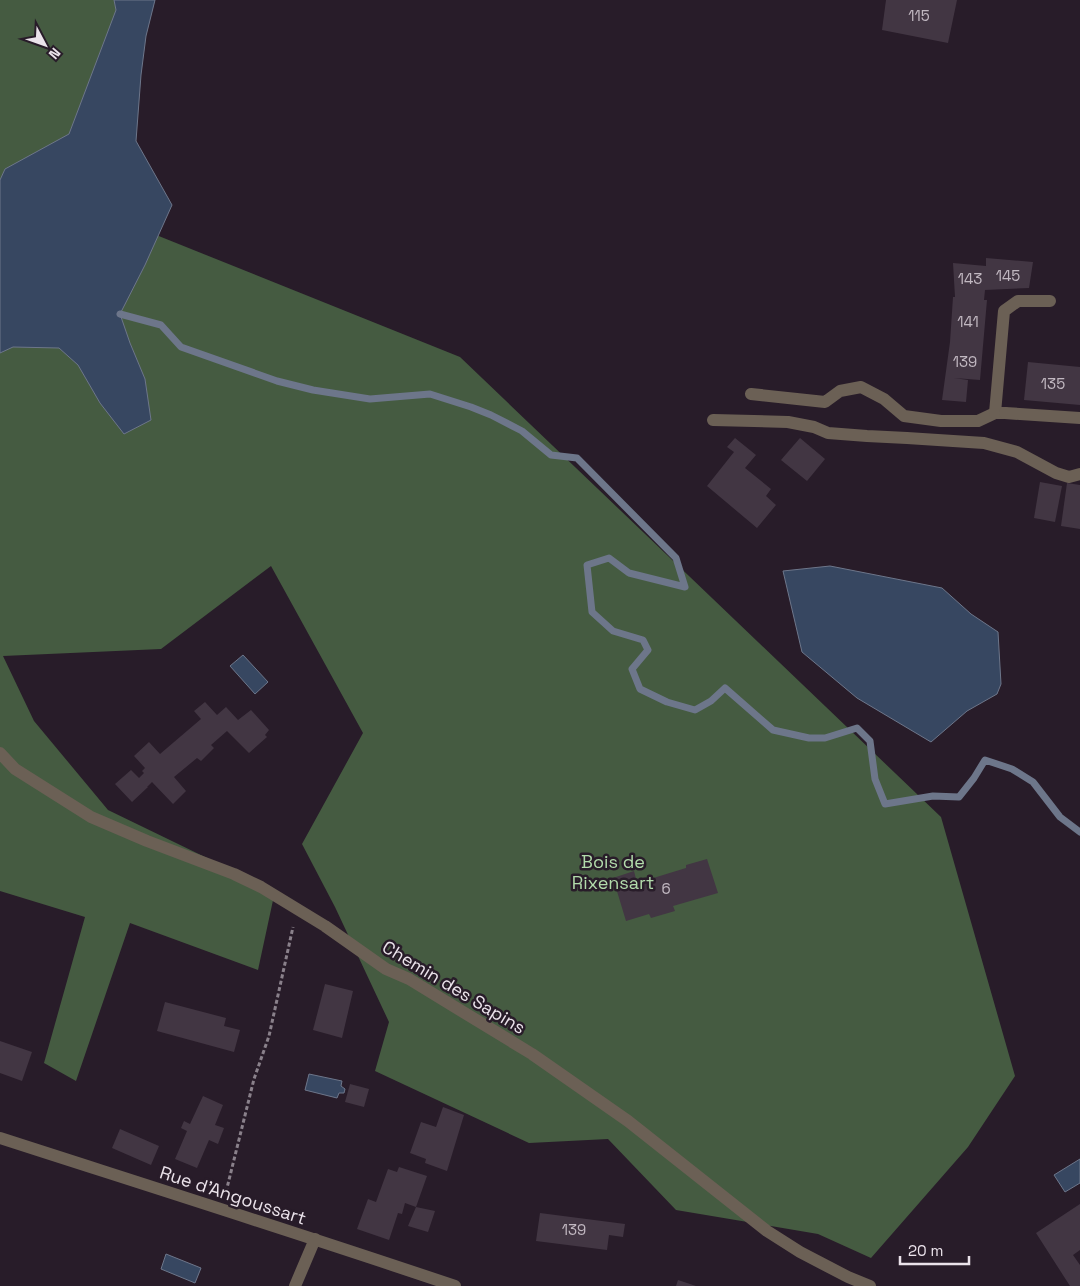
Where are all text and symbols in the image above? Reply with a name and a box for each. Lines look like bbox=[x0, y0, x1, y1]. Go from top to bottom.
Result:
house number: 115 bbox=[908, 6, 930, 25]
north arrow bbox=[20, 20, 70, 70]
text: N bbox=[45, 44, 65, 63]
house number: 145 bbox=[996, 266, 1020, 285]
house number: 143 bbox=[958, 269, 982, 288]
house number: 141 bbox=[957, 312, 979, 331]
house number: 139 bbox=[953, 352, 977, 371]
house number: 135 bbox=[1041, 374, 1065, 393]
park label: Bois de Rixensart bbox=[572, 850, 654, 894]
house number: 6 bbox=[661, 879, 671, 898]
street label: Chemin des Sapins bbox=[378, 935, 530, 1039]
street label: Rue d'Angoussart bbox=[157, 1160, 309, 1230]
house number: 139 bbox=[562, 1220, 586, 1239]
scale bar bbox=[900, 1234, 969, 1266]
text: 20 m bbox=[908, 1241, 943, 1260]

